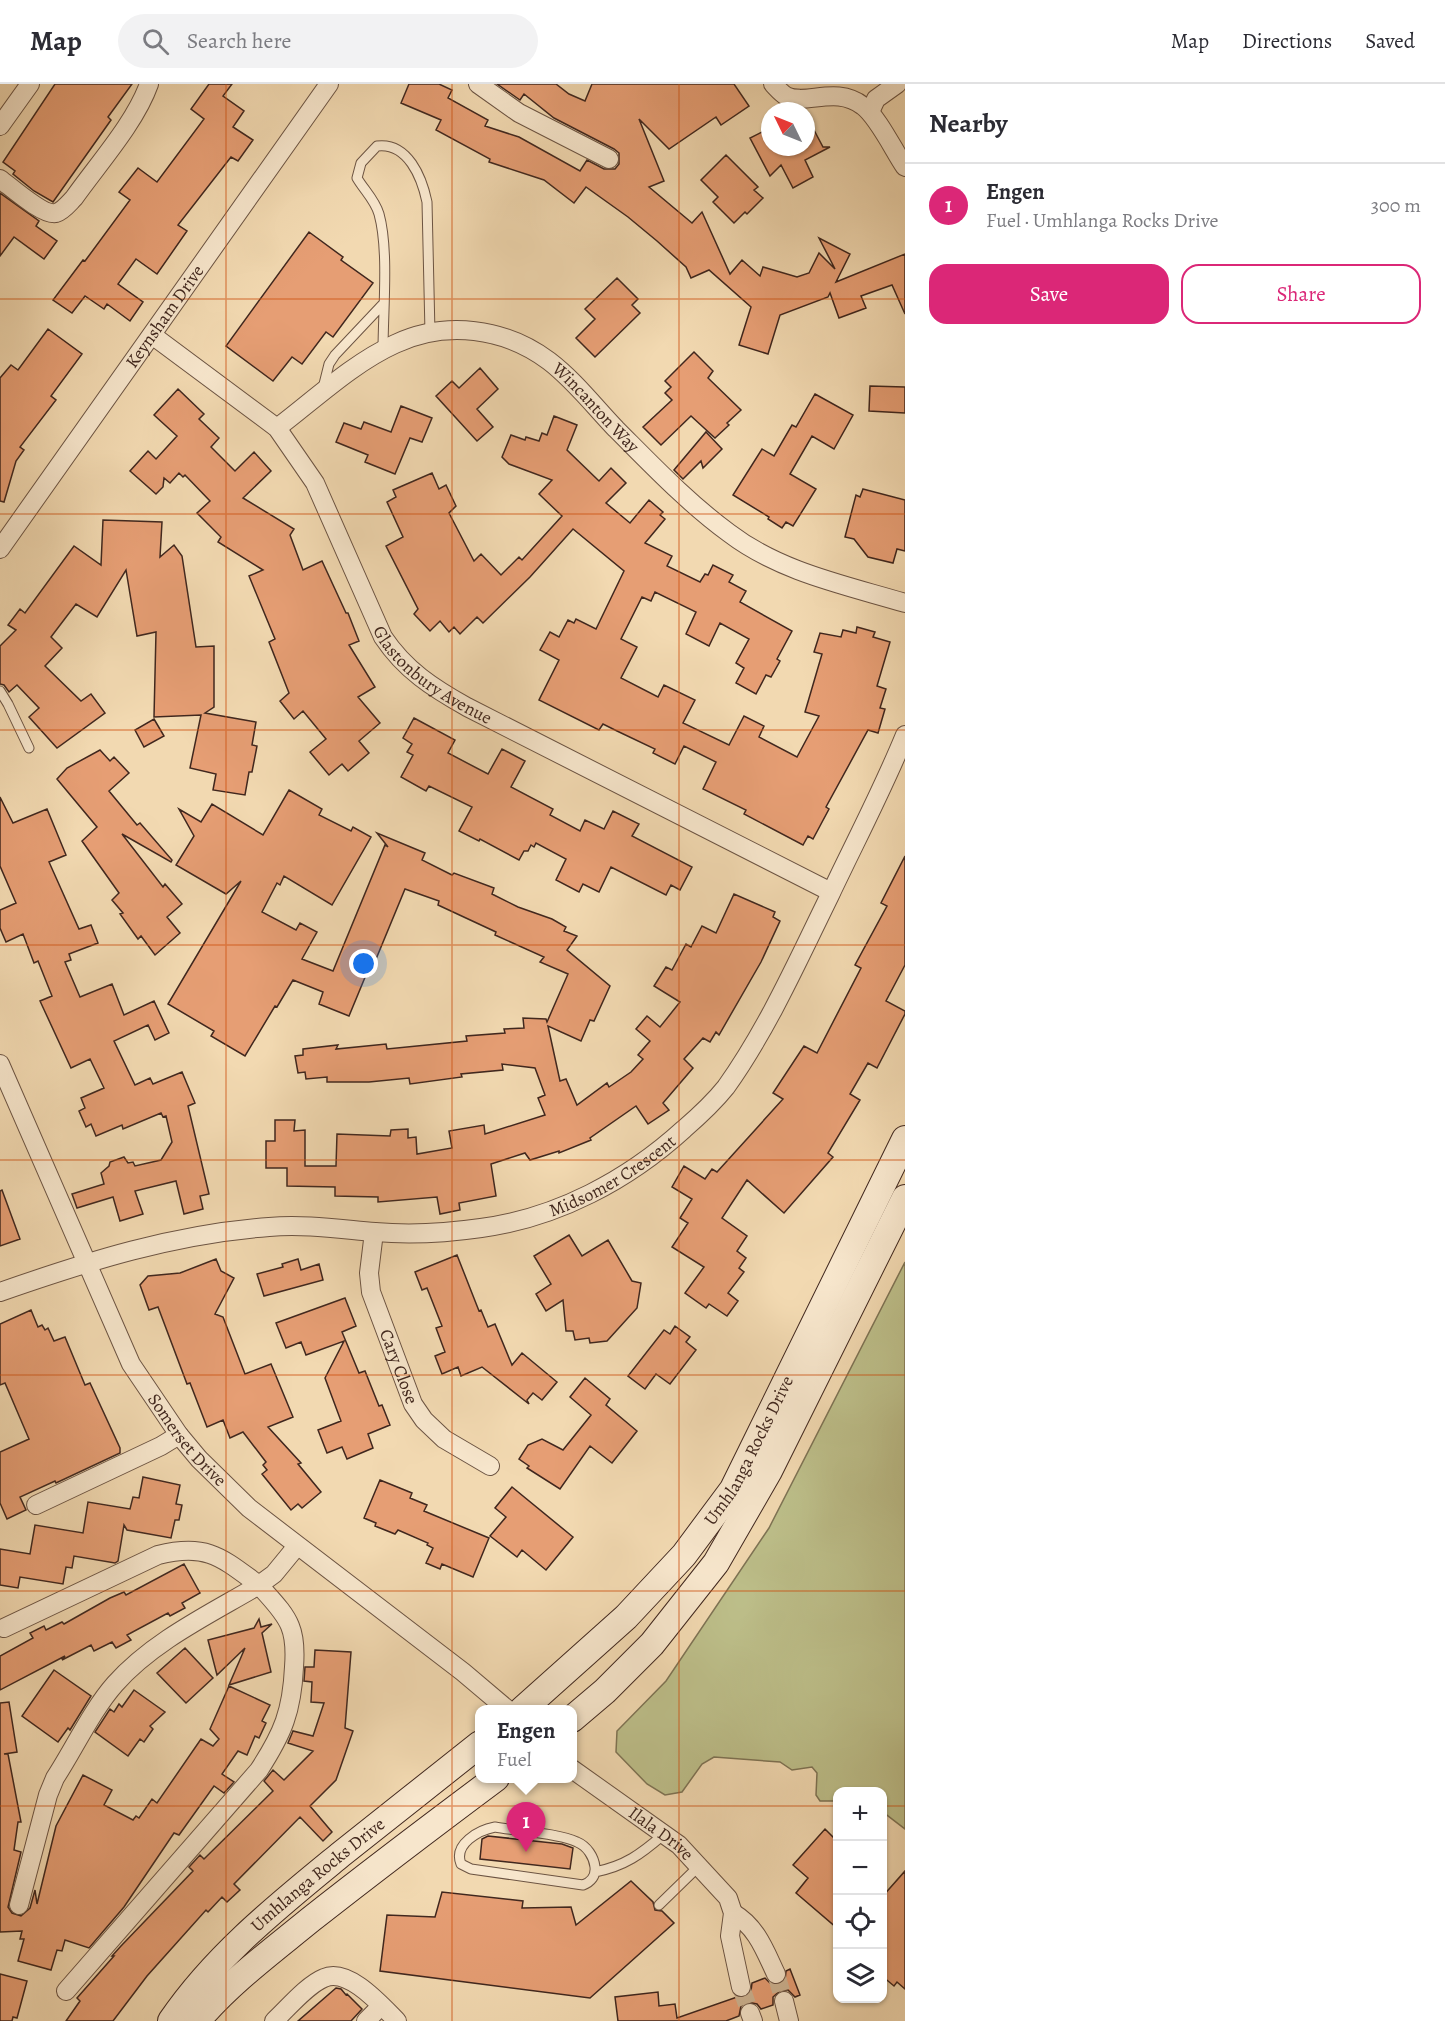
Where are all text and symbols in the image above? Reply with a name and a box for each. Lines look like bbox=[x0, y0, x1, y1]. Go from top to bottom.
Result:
search box bbox=[118, 14, 538, 68]
text: Map bbox=[30, 22, 82, 60]
icon: search bbox=[139, 25, 172, 58]
text: Search here bbox=[187, 26, 291, 56]
text: Map bbox=[1171, 27, 1209, 55]
text: Directions bbox=[1242, 27, 1332, 55]
text: Saved bbox=[1365, 27, 1415, 55]
north arrow bbox=[761, 102, 815, 156]
text: Nearby bbox=[929, 106, 1008, 141]
text: Engen bbox=[986, 177, 1045, 207]
text: 1 bbox=[945, 192, 952, 219]
text: 300 m bbox=[1371, 192, 1421, 219]
text: Fuel · Umhlanga Rocks Drive bbox=[986, 207, 1218, 234]
street label: Keynsham Drive bbox=[120, 260, 209, 373]
button: Save bbox=[929, 264, 1169, 324]
button: Share bbox=[1181, 264, 1421, 324]
street label: Wincanton Way bbox=[546, 356, 645, 459]
street label: Glastonbury Avenue bbox=[368, 622, 496, 730]
your location bbox=[349, 949, 378, 978]
street label: Midsomer Crescent bbox=[546, 1129, 681, 1222]
street label: Cary Close bbox=[374, 1326, 424, 1407]
street label: Umhlanga Rocks Drive bbox=[698, 1372, 799, 1530]
street label: Somerset Drive bbox=[142, 1389, 232, 1492]
popup bbox=[475, 1705, 577, 1783]
text: Engen bbox=[497, 1716, 555, 1746]
text: Fuel bbox=[497, 1746, 532, 1773]
map controls bbox=[833, 1787, 887, 2003]
button: + bbox=[833, 1787, 887, 1841]
street label: Ilala Drive bbox=[624, 1801, 699, 1865]
pin: 1 bbox=[506, 1802, 546, 1852]
street label: Umhlanga Rocks Drive bbox=[245, 1812, 390, 1937]
button: − bbox=[833, 1841, 887, 1895]
button: locate bbox=[833, 1895, 887, 1949]
button: layers bbox=[833, 1949, 887, 2003]

